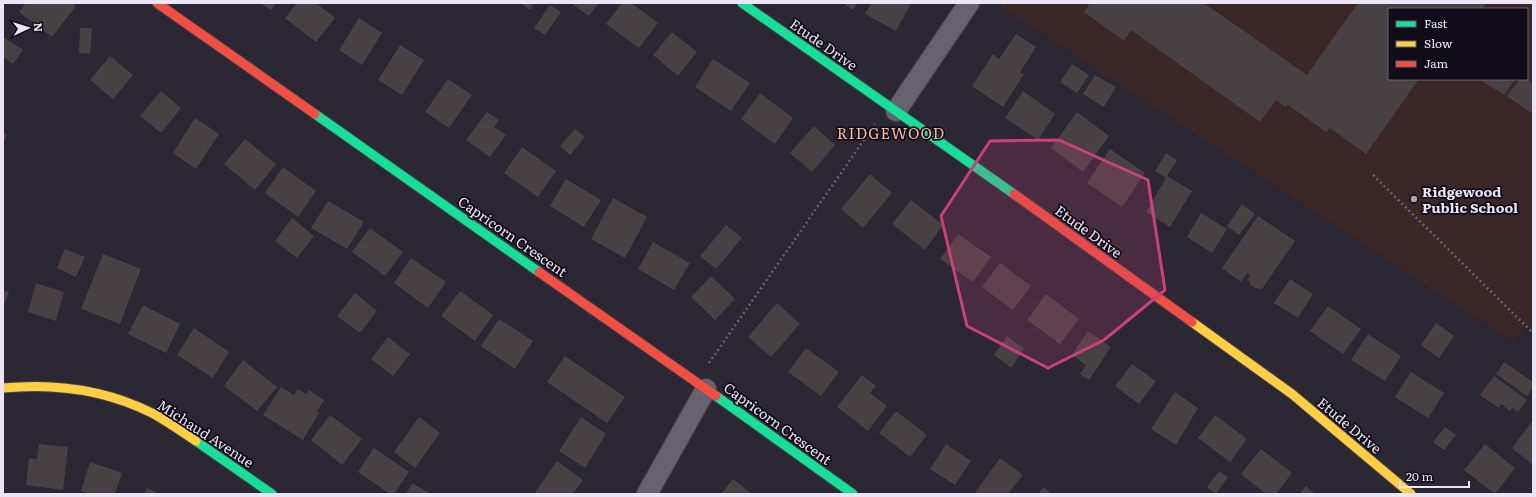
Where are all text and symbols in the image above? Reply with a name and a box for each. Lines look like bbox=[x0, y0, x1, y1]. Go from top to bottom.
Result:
north arrow bbox=[8, 8, 48, 48]
legend bbox=[1388, 8, 1528, 80]
street label: Etude Drive bbox=[786, 13, 862, 75]
text: Fast bbox=[1424, 14, 1448, 32]
text: N bbox=[31, 22, 47, 32]
text: Slow bbox=[1424, 34, 1453, 52]
text: Jam bbox=[1424, 54, 1449, 72]
district label: RIDGEWOOD bbox=[837, 121, 945, 144]
place label: Ridgewood Public School bbox=[1422, 181, 1518, 217]
street label: Capricorn Crescent bbox=[455, 191, 572, 281]
marker: Ridgewood Public School bbox=[1409, 194, 1419, 204]
street label: Etude Drive bbox=[1051, 200, 1127, 262]
street label: Capricorn Crescent bbox=[720, 377, 836, 469]
street label: Etude Drive bbox=[1314, 392, 1386, 458]
street label: Michaud Avenue bbox=[154, 394, 258, 472]
scale bar bbox=[1400, 463, 1469, 489]
text: 20 m bbox=[1406, 467, 1433, 485]

